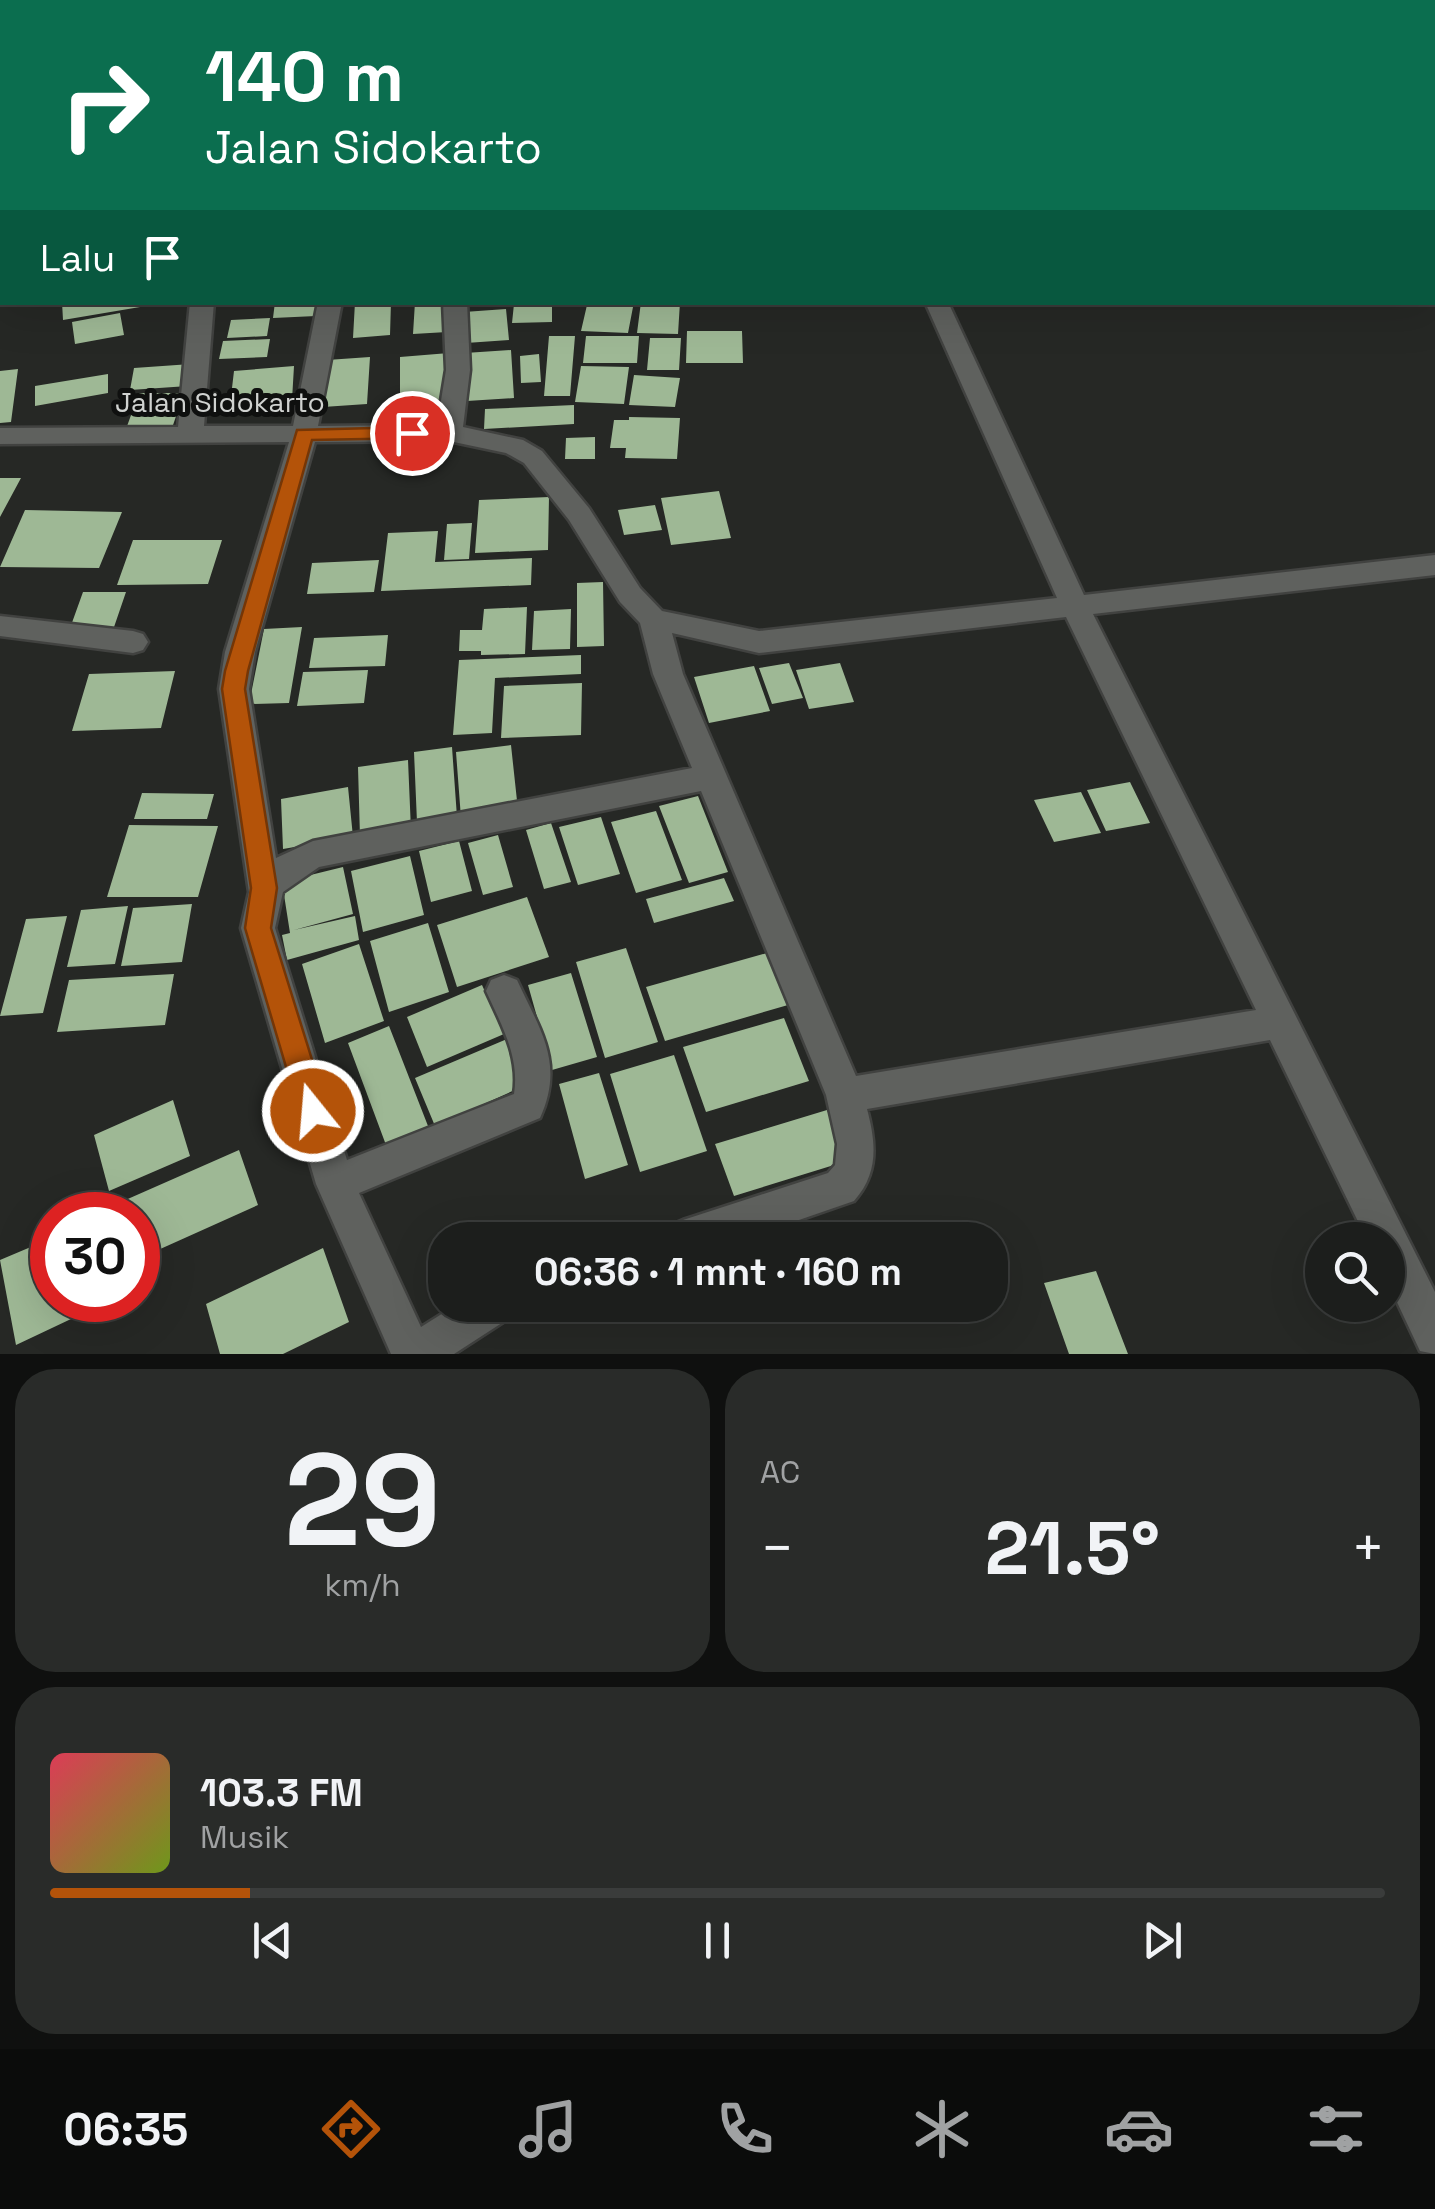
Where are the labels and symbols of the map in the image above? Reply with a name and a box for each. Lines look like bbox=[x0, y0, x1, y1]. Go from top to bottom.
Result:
street label: Jalan Sidokarto bbox=[115, 384, 325, 420]
pin bbox=[370, 391, 455, 476]
position arrow bbox=[261, 1059, 365, 1163]
speed limit sign: 30 bbox=[30, 1192, 160, 1322]

